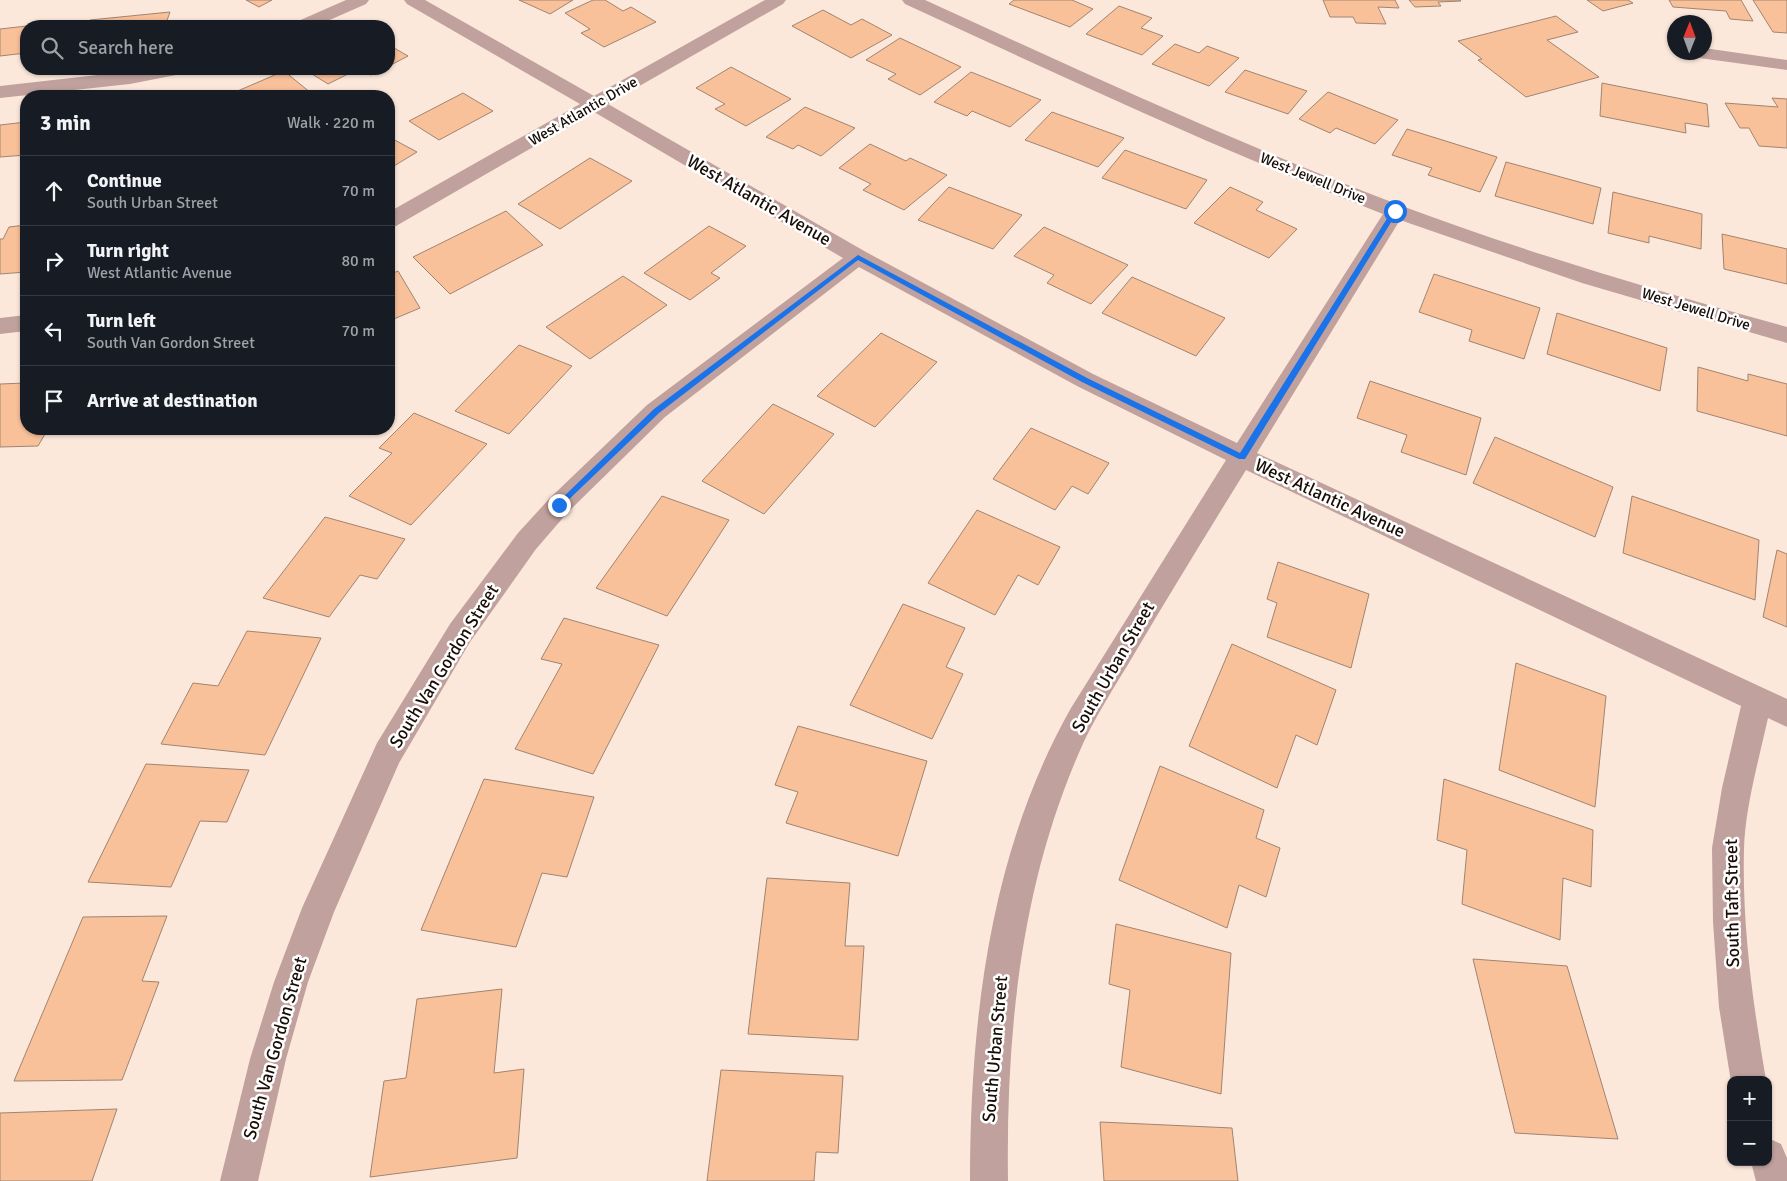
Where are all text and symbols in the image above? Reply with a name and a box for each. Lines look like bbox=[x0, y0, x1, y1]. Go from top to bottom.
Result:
north arrow bbox=[1667, 15, 1712, 60]
search box bbox=[20, 20, 395, 75]
icon: search bbox=[38, 34, 66, 62]
text: Search here bbox=[78, 36, 174, 60]
street label: West Atlantic Drive bbox=[525, 73, 641, 149]
text: 3 min bbox=[40, 110, 91, 136]
text: Walk · 220 m bbox=[287, 113, 375, 133]
street label: West Jewell Drive bbox=[1257, 149, 1369, 207]
street label: West Atlantic Avenue bbox=[683, 150, 835, 250]
text: Continue bbox=[87, 169, 162, 193]
icon: ahead bbox=[40, 177, 68, 205]
text: 70 m bbox=[341, 181, 375, 201]
text: South Urban Street bbox=[87, 193, 218, 213]
route start bbox=[1384, 200, 1407, 223]
text: Turn right bbox=[87, 239, 169, 263]
icon: right bbox=[40, 247, 68, 275]
text: 80 m bbox=[341, 251, 375, 271]
text: West Atlantic Avenue bbox=[87, 263, 232, 283]
street label: West Jewell Drive bbox=[1640, 284, 1752, 334]
text: Turn left bbox=[87, 309, 156, 333]
icon: left bbox=[40, 317, 68, 345]
text: 70 m bbox=[341, 321, 375, 341]
text: South Van Gordon Street bbox=[87, 333, 255, 353]
icon: arrive bbox=[40, 387, 68, 415]
text: Arrive at destination bbox=[87, 389, 258, 413]
street label: West Atlantic Avenue bbox=[1251, 454, 1409, 542]
route end bbox=[548, 494, 571, 517]
street label: South Van Gordon Street bbox=[385, 580, 503, 752]
street label: South Urban Street bbox=[1067, 598, 1159, 736]
street label: South Taft Street bbox=[1720, 839, 1744, 967]
street label: South Van Gordon Street bbox=[238, 954, 312, 1142]
street label: South Urban Street bbox=[978, 975, 1012, 1123]
map controls bbox=[1727, 1076, 1772, 1166]
button: + bbox=[1727, 1076, 1772, 1121]
button: − bbox=[1727, 1121, 1772, 1166]

